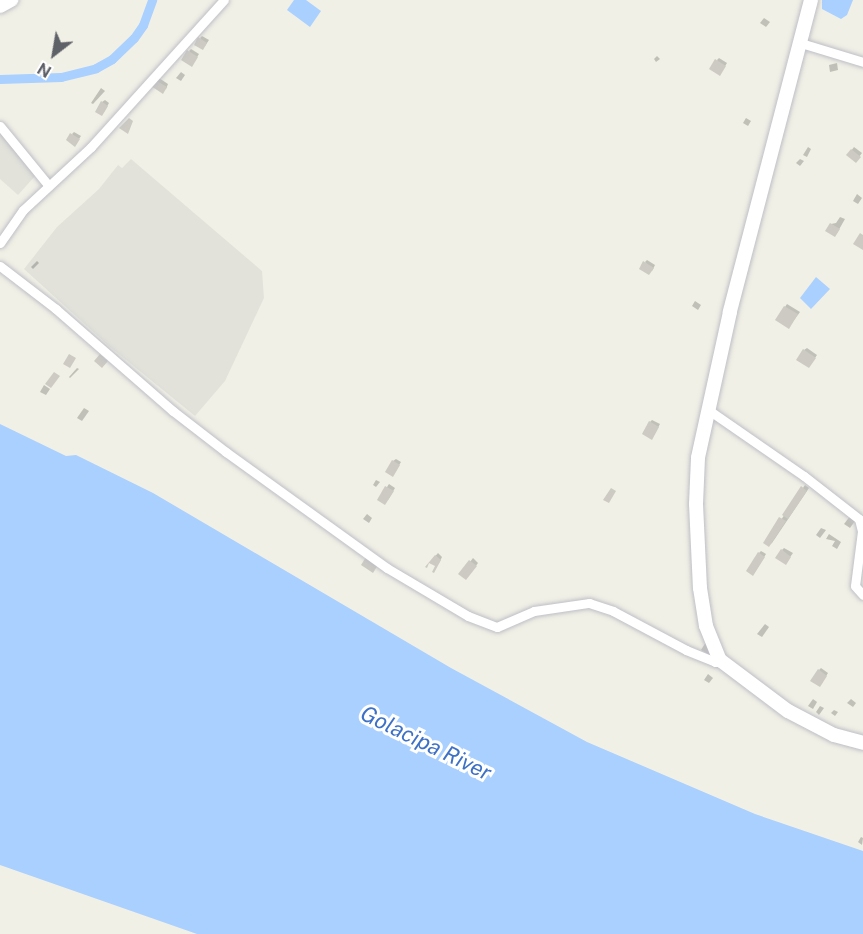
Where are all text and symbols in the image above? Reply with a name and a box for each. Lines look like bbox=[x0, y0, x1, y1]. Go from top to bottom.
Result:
north arrow bbox=[24, 24, 84, 84]
text: N bbox=[34, 58, 55, 81]
water label: Golacipa River bbox=[356, 700, 496, 786]

